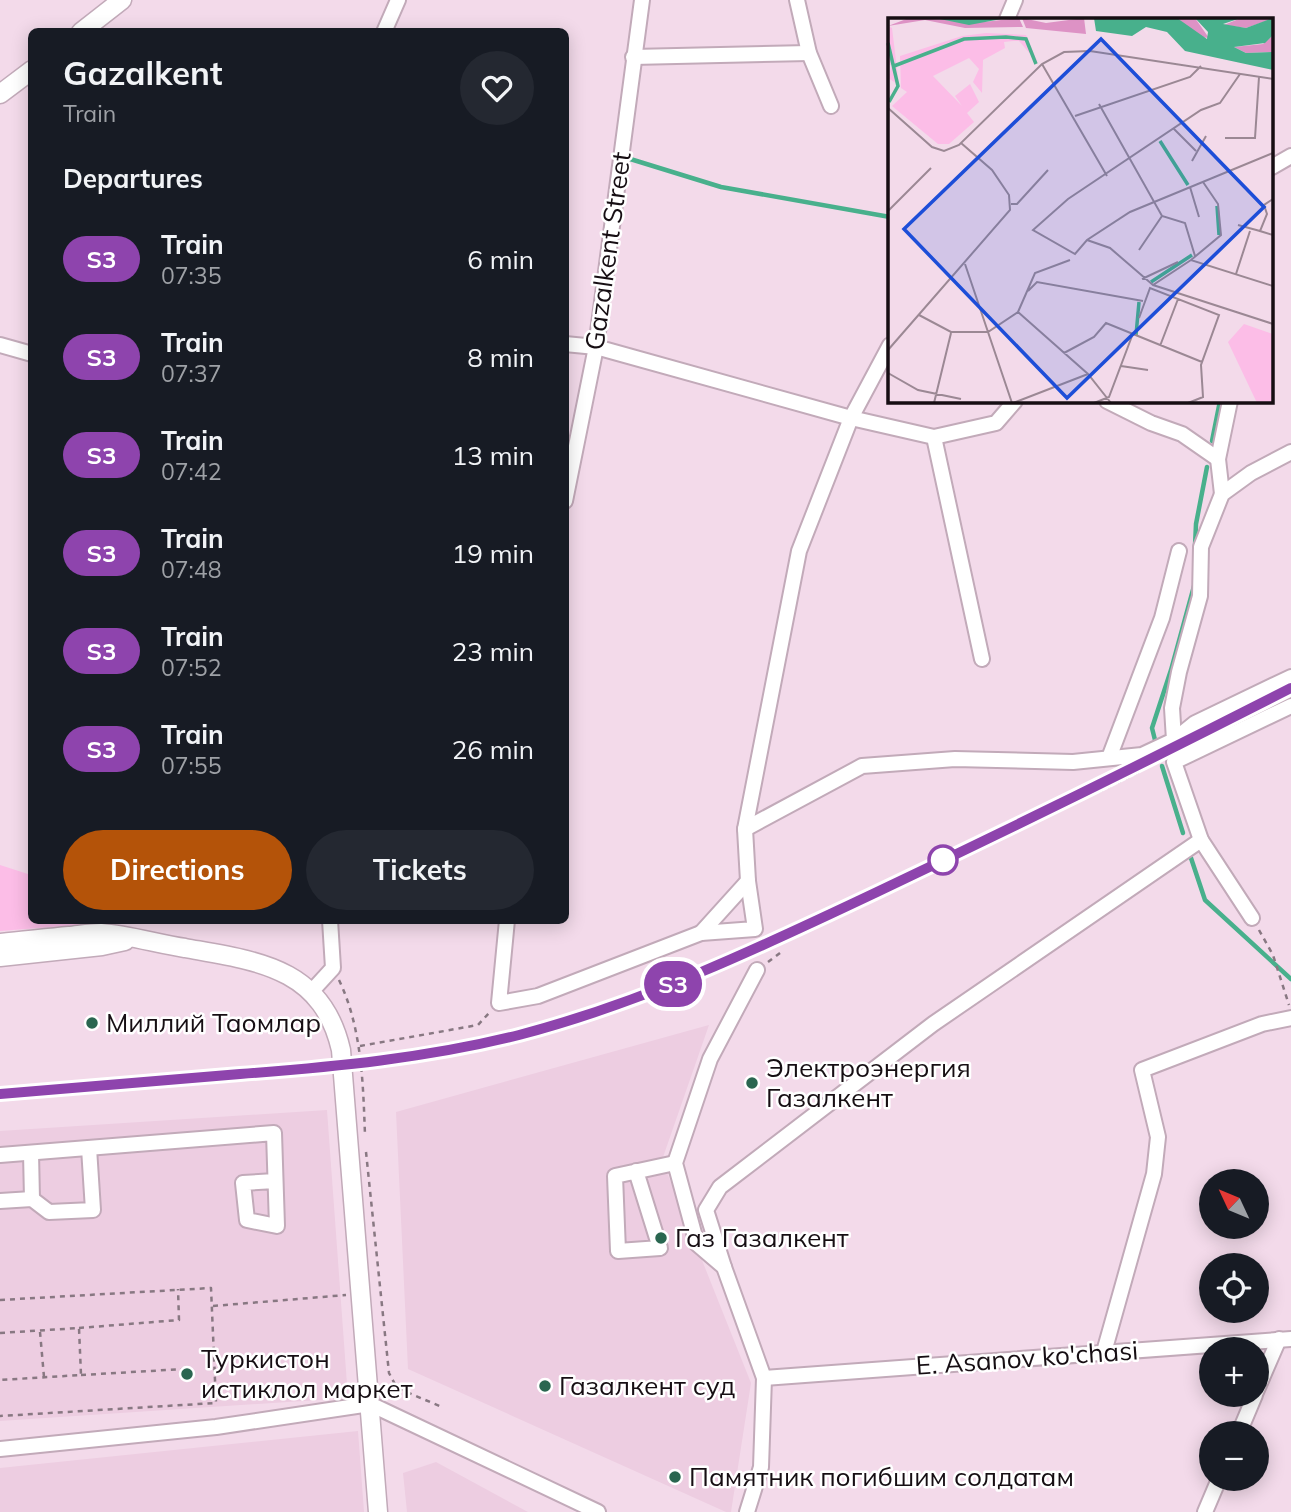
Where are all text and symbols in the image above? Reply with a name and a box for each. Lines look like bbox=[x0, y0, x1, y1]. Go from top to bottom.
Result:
inset map bbox=[888, 18, 1274, 402]
button: heart bbox=[460, 51, 534, 125]
text: Gazalkent bbox=[63, 52, 223, 93]
text: Train bbox=[63, 99, 116, 128]
street label: Gazalkent Street bbox=[577, 150, 638, 352]
text: Departures bbox=[63, 162, 203, 195]
text: Train bbox=[161, 228, 224, 261]
text: 6 min bbox=[467, 243, 534, 276]
text: S3 bbox=[87, 244, 116, 274]
text: 07:35 bbox=[161, 261, 221, 290]
text: Train bbox=[161, 326, 224, 359]
text: 8 min bbox=[467, 341, 534, 374]
text: S3 bbox=[87, 342, 116, 372]
text: 07:37 bbox=[161, 359, 221, 388]
text: Train bbox=[161, 424, 224, 457]
text: 13 min bbox=[452, 439, 534, 472]
text: S3 bbox=[87, 440, 116, 470]
text: 07:42 bbox=[161, 457, 221, 486]
text: Train bbox=[161, 522, 224, 555]
text: 19 min bbox=[452, 537, 534, 570]
text: S3 bbox=[87, 538, 116, 568]
text: 07:48 bbox=[161, 555, 221, 584]
text: Train bbox=[161, 620, 224, 653]
text: 23 min bbox=[452, 635, 534, 668]
text: S3 bbox=[87, 636, 116, 666]
text: 07:52 bbox=[161, 653, 221, 682]
text: Train bbox=[161, 718, 224, 751]
text: 26 min bbox=[452, 733, 534, 766]
text: S3 bbox=[87, 734, 116, 764]
text: 07:55 bbox=[161, 751, 221, 780]
button: Directions bbox=[63, 830, 292, 910]
button: Tickets bbox=[306, 830, 534, 910]
unlabelled marker bbox=[928, 845, 958, 875]
line badge: S3 bbox=[642, 961, 704, 1007]
text: S3 bbox=[658, 969, 688, 999]
place label: Миллий Таомлар bbox=[106, 1006, 321, 1039]
marker: Миллий Таомлар bbox=[84, 1015, 100, 1031]
place label: Электроэнергия Газалкент bbox=[766, 1051, 971, 1114]
marker: Электроэнергия Газалкент bbox=[744, 1075, 760, 1091]
north arrow bbox=[1199, 1169, 1269, 1239]
map controls bbox=[1199, 1169, 1269, 1491]
place label: Газ Газалкент bbox=[675, 1221, 849, 1254]
marker: Газ Газалкент bbox=[653, 1230, 669, 1246]
button: locate bbox=[1199, 1253, 1269, 1323]
street label: E. Asanov ko'chasi bbox=[915, 1333, 1139, 1382]
button: + bbox=[1199, 1337, 1269, 1407]
place label: Туркистон истиклол маркет bbox=[201, 1342, 413, 1405]
marker: Туркистон истиклол маркет bbox=[179, 1366, 195, 1382]
place label: Газалкент суд bbox=[559, 1369, 736, 1402]
marker: Газалкент суд bbox=[537, 1378, 553, 1394]
button: − bbox=[1199, 1421, 1269, 1491]
place label: Памятник погибшим солдатам bbox=[689, 1460, 1074, 1493]
marker: Памятник погибшим солдатам bbox=[667, 1469, 683, 1485]

